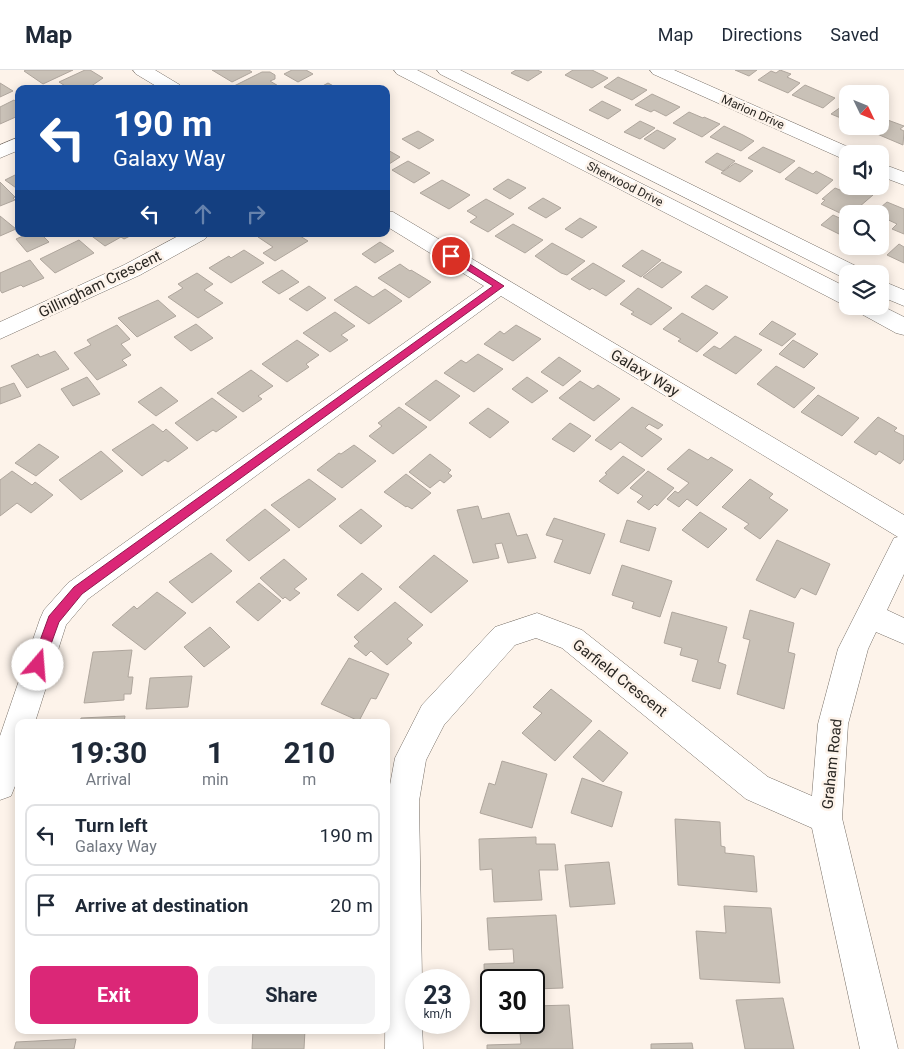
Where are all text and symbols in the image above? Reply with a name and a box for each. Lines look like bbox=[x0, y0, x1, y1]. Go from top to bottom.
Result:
text: Map bbox=[25, 21, 72, 49]
text: Map bbox=[658, 24, 693, 45]
text: Directions bbox=[721, 24, 802, 45]
text: Saved bbox=[830, 24, 879, 45]
north arrow bbox=[839, 85, 889, 135]
map controls bbox=[839, 85, 889, 315]
street label: Marion Drive bbox=[719, 92, 787, 132]
text: 190 m bbox=[113, 104, 212, 145]
icon: left bbox=[30, 105, 95, 170]
button: sound bbox=[839, 145, 889, 195]
text: Galaxy Way bbox=[113, 146, 225, 171]
street label: Sherwood Drive bbox=[585, 159, 665, 209]
icon: left bbox=[136, 200, 164, 228]
icon: ahead bbox=[189, 200, 217, 228]
icon: right bbox=[242, 200, 270, 228]
button: search bbox=[839, 205, 889, 255]
pin bbox=[430, 235, 472, 277]
icon: arrive bbox=[437, 242, 465, 270]
street label: Gillingham Crescent bbox=[36, 246, 164, 322]
button: layers bbox=[839, 265, 889, 315]
street label: Galaxy Way bbox=[608, 346, 682, 400]
street label: Garfield Crescent bbox=[569, 636, 671, 721]
position arrow bbox=[11, 638, 63, 690]
street label: Graham Road bbox=[818, 718, 846, 810]
text: 19:30 bbox=[70, 735, 147, 770]
text: 1 bbox=[207, 735, 224, 770]
text: 210 bbox=[284, 735, 335, 770]
text: Arrival bbox=[86, 770, 131, 789]
text: min bbox=[202, 770, 229, 789]
text: m bbox=[302, 770, 316, 789]
text: Turn left bbox=[75, 814, 148, 837]
icon: left bbox=[32, 821, 60, 849]
text: 190 m bbox=[320, 824, 373, 847]
text: Galaxy Way bbox=[75, 837, 157, 856]
icon: arrive bbox=[32, 891, 60, 919]
text: Arrive at destination bbox=[75, 894, 248, 917]
text: 20 m bbox=[330, 894, 373, 917]
button: Exit bbox=[30, 966, 198, 1024]
button: Share bbox=[208, 966, 375, 1024]
speed limit sign: 30 bbox=[480, 969, 545, 1034]
text: 23 bbox=[423, 981, 452, 1010]
text: km/h bbox=[423, 1007, 452, 1021]

